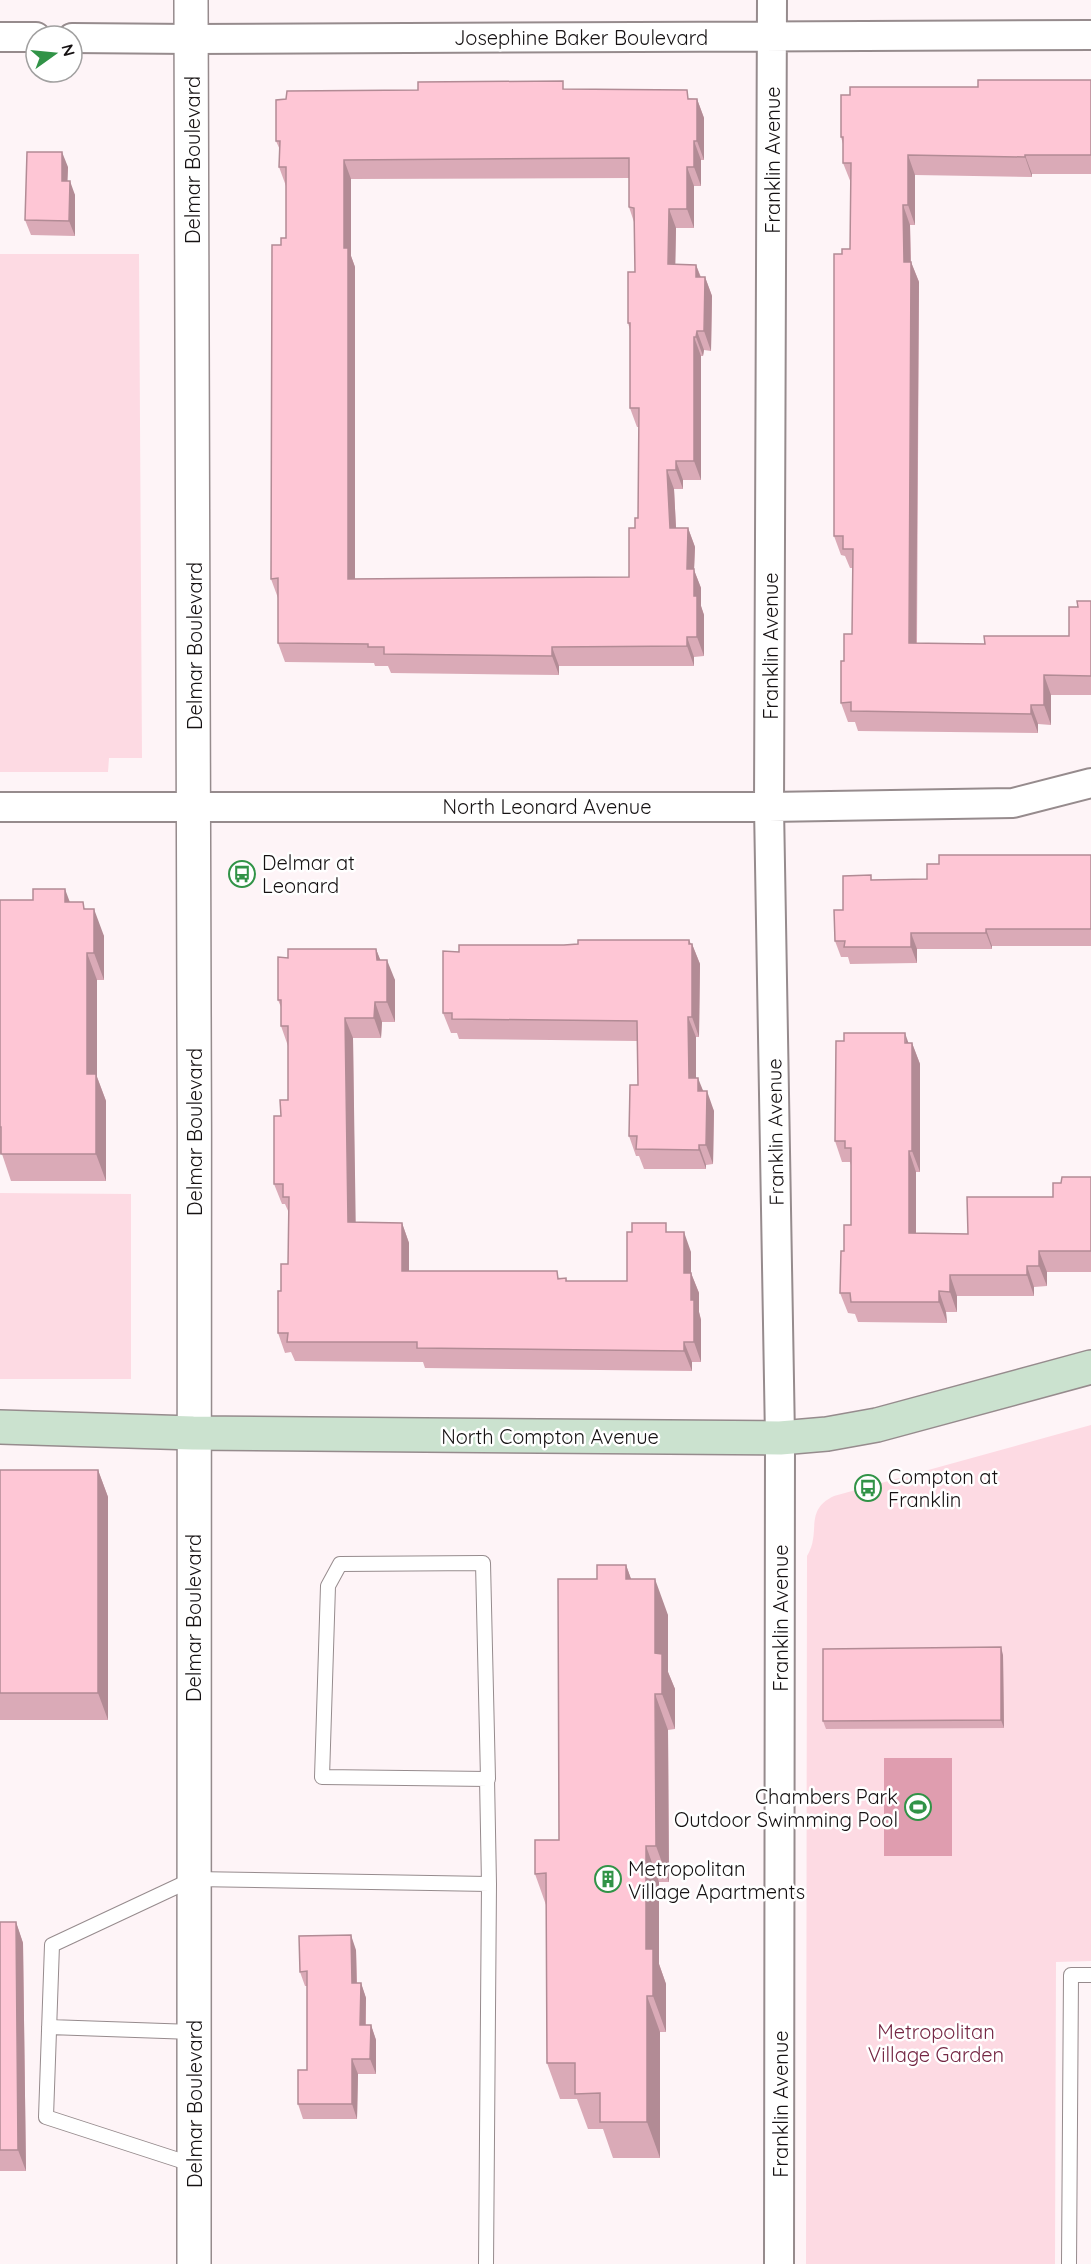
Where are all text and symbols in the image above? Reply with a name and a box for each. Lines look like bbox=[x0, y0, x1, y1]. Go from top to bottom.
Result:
north arrow bbox=[24, 24, 84, 84]
street label: Josephine Baker Boulevard bbox=[454, 25, 708, 50]
text: N bbox=[57, 42, 80, 58]
street label: Delmar Boulevard bbox=[180, 76, 205, 244]
street label: Franklin Avenue bbox=[760, 86, 785, 234]
street label: Delmar Boulevard bbox=[182, 562, 207, 730]
street label: Franklin Avenue bbox=[758, 572, 783, 720]
street label: North Leonard Avenue bbox=[443, 794, 651, 819]
place label: Delmar at Leonard bbox=[262, 850, 355, 898]
bus stop icon: Delmar at Leonard bbox=[227, 859, 257, 889]
street label: Delmar Boulevard bbox=[182, 1048, 207, 1216]
street label: Franklin Avenue bbox=[761, 1058, 789, 1206]
street label: North Compton Avenue bbox=[441, 1424, 659, 1449]
place label: Compton at Franklin bbox=[888, 1464, 998, 1512]
bus stop icon: Compton at Franklin bbox=[853, 1473, 883, 1503]
street label: Delmar Boulevard bbox=[181, 1534, 206, 1702]
street label: Franklin Avenue bbox=[768, 1544, 793, 1692]
place label: Chambers Park Outdoor Swimming Pool bbox=[674, 1784, 898, 1832]
sports icon: Chambers Park Outdoor Swimming Pool bbox=[903, 1792, 933, 1822]
place label: Metropolitan Village Apartments bbox=[628, 1856, 805, 1904]
building icon: Metropolitan Village Apartments bbox=[593, 1864, 623, 1894]
park label: Metropolitan Village Garden bbox=[868, 2019, 1004, 2067]
street label: Delmar Boulevard bbox=[182, 2020, 207, 2188]
street label: Franklin Avenue bbox=[768, 2030, 793, 2178]

